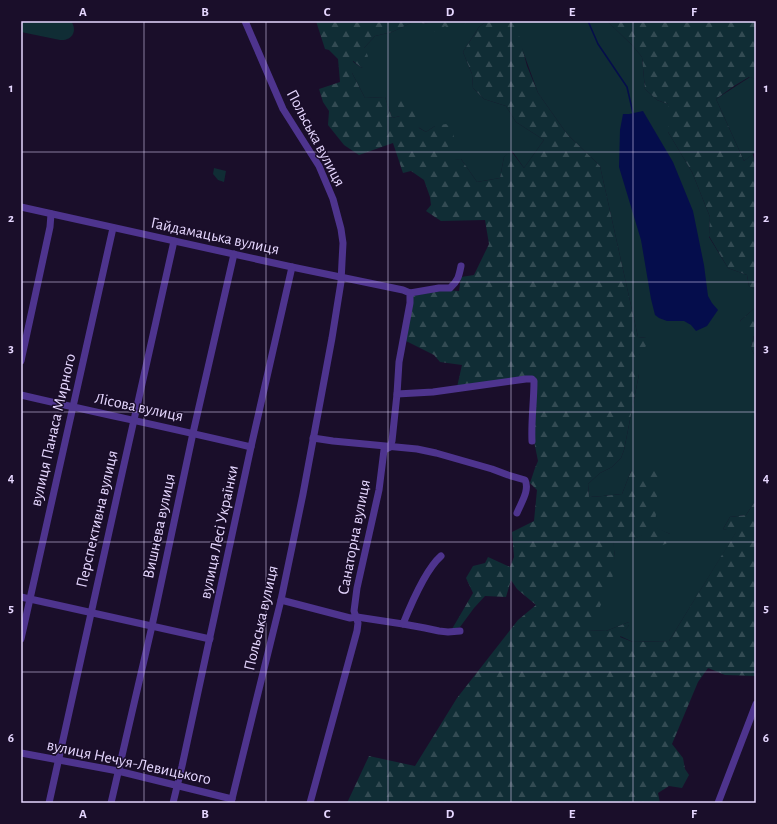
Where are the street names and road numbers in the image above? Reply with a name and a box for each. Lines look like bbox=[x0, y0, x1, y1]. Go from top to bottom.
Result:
street label: Польська вулиця bbox=[283, 87, 348, 190]
street label: Гайдамацька вулиця bbox=[149, 215, 281, 258]
street label: вулиця Панаса Мирного bbox=[28, 352, 79, 508]
street label: Лісова вулиця bbox=[93, 390, 185, 425]
street label: Перспективна вулиця bbox=[73, 449, 122, 589]
street label: вулиця Лесі Українки bbox=[197, 464, 242, 601]
street label: Вишнева вулиця bbox=[140, 472, 179, 580]
street label: Санаторна вулиця bbox=[335, 478, 374, 596]
street label: Польська вулиця bbox=[241, 564, 282, 672]
street label: вулиця Нечуя-Левицького bbox=[45, 737, 213, 788]

